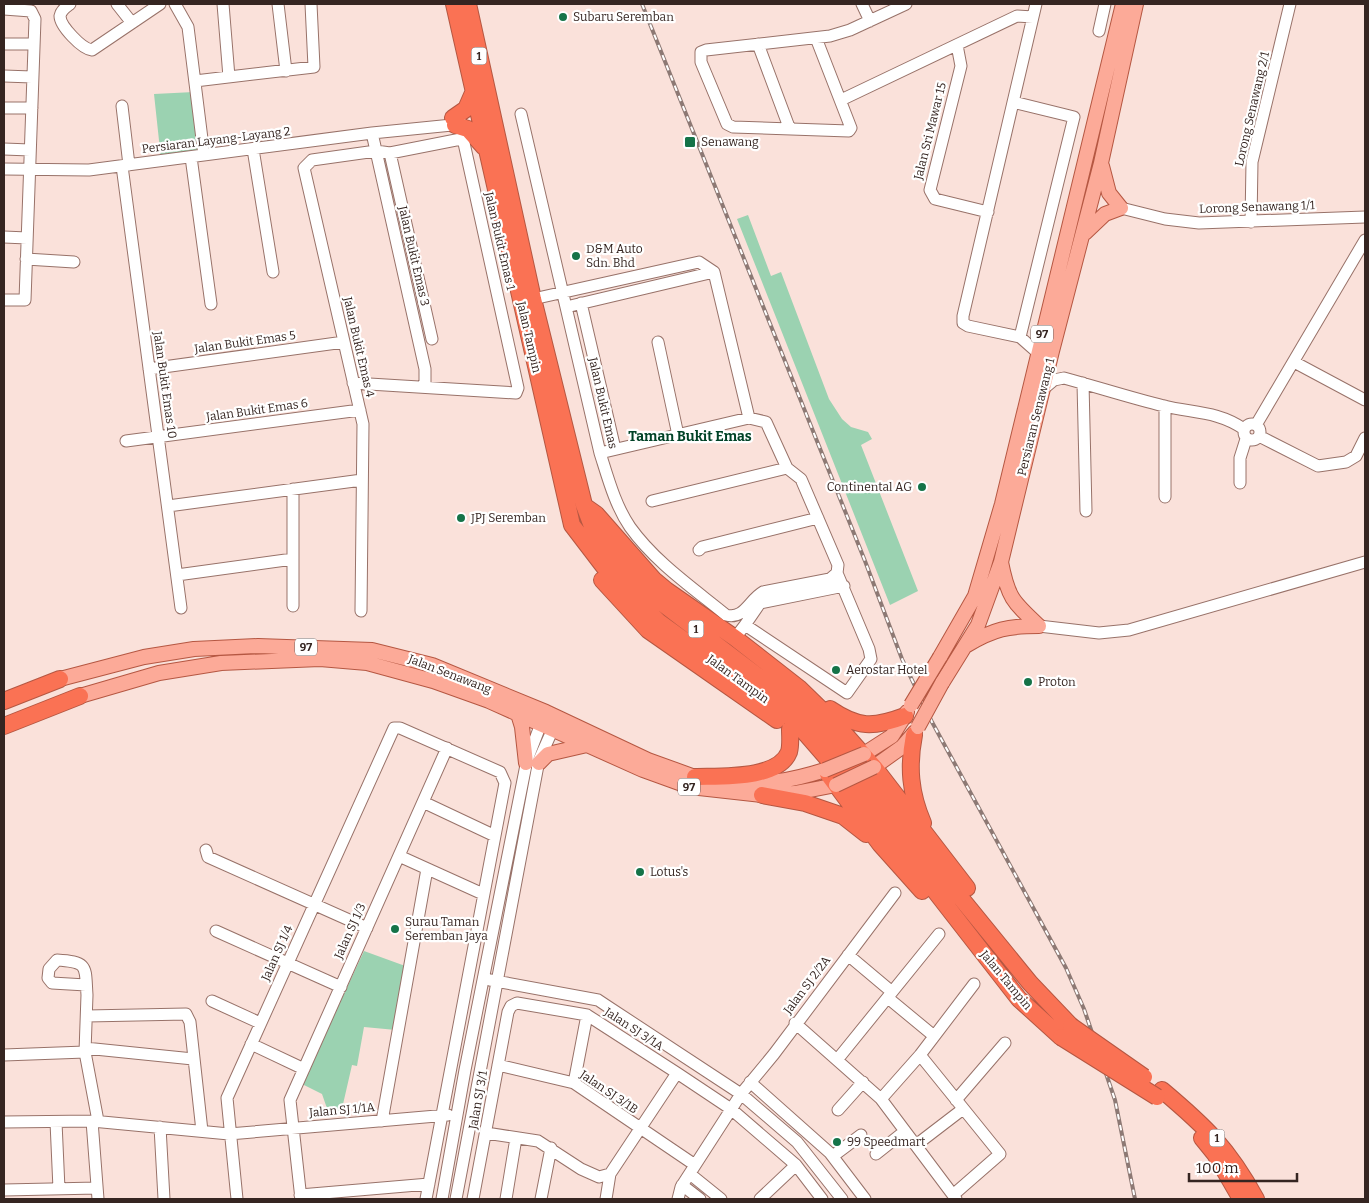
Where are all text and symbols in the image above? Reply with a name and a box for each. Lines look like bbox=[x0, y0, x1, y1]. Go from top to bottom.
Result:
place label: Subaru Seremban bbox=[573, 10, 674, 24]
marker: Subaru Seremban bbox=[557, 11, 569, 23]
road number: 1 bbox=[472, 48, 486, 64]
street label: Lorong Senawang 2/1 bbox=[1232, 50, 1272, 168]
street label: Jalan Sri Mawar 15 bbox=[911, 81, 949, 182]
street label: Persiaran Layang-Layang 2 bbox=[141, 124, 291, 156]
marker: Senawang bbox=[683, 135, 697, 149]
place label: Senawang bbox=[701, 135, 759, 149]
street label: Jalan Bukit Emas 1 bbox=[482, 190, 518, 292]
street label: Lorong Senawang 1/1 bbox=[1199, 198, 1315, 216]
street label: Jalan Bukit Emas 3 bbox=[395, 204, 432, 308]
place label: D&M Auto Sdn. Bhd bbox=[586, 242, 643, 270]
marker: D&M Auto Sdn. Bhd bbox=[570, 250, 582, 262]
street label: Jalan Bukit Emas 4 bbox=[340, 294, 377, 399]
street label: Jalan Tampin bbox=[514, 299, 544, 374]
road number: 97 bbox=[1031, 326, 1053, 342]
street label: Jalan Bukit Emas 5 bbox=[193, 328, 296, 356]
street label: Jalan Bukit Emas 10 bbox=[150, 330, 179, 439]
street label: Jalan Bukit Emas bbox=[585, 355, 620, 450]
street label: Persiaran Senawang 1 bbox=[1015, 357, 1057, 477]
street label: Jalan Bukit Emas 6 bbox=[204, 396, 309, 424]
district label: Taman Bukit Emas bbox=[628, 428, 752, 445]
place label: Continental AG bbox=[827, 480, 912, 494]
marker: Continental AG bbox=[916, 481, 928, 493]
place label: JPJ Seremban bbox=[470, 511, 546, 525]
marker: JPJ Seremban bbox=[455, 512, 467, 524]
road number: 1 bbox=[688, 620, 704, 638]
road number: 97 bbox=[295, 638, 317, 656]
street label: Jalan Senawang bbox=[406, 651, 494, 696]
street label: Jalan Tampin bbox=[704, 651, 772, 706]
place label: Aerostar Hotel bbox=[846, 663, 928, 677]
marker: Aerostar Hotel bbox=[830, 664, 842, 676]
place label: Proton bbox=[1038, 675, 1076, 689]
marker: Proton bbox=[1022, 676, 1034, 688]
road number: 97 bbox=[678, 779, 700, 796]
place label: Lotus's bbox=[650, 865, 689, 879]
marker: Lotus's bbox=[634, 866, 646, 878]
street label: Jalan SJ 1/3 bbox=[331, 901, 369, 962]
place label: Surau Taman Seremban Jaya bbox=[405, 915, 488, 943]
street label: Jalan SJ 1/4 bbox=[258, 923, 295, 984]
marker: Surau Taman Seremban Jaya bbox=[389, 923, 401, 935]
street label: Jalan Tampin bbox=[977, 947, 1035, 1013]
street label: Jalan SJ 2/2A bbox=[780, 953, 834, 1018]
street label: Jalan SJ 3/1A bbox=[601, 1004, 667, 1054]
street label: Jalan SJ 3/1B bbox=[577, 1067, 641, 1117]
street label: Jalan SJ 3/1 bbox=[466, 1070, 490, 1131]
street label: Jalan SJ 1/1A bbox=[308, 1100, 376, 1120]
road number: 1 bbox=[1210, 1130, 1224, 1146]
place label: 99 Speedmart bbox=[847, 1135, 926, 1149]
marker: 99 Speedmart bbox=[831, 1136, 843, 1148]
scale bar bbox=[1189, 1150, 1296, 1182]
text: 100 m bbox=[1196, 1159, 1239, 1177]

